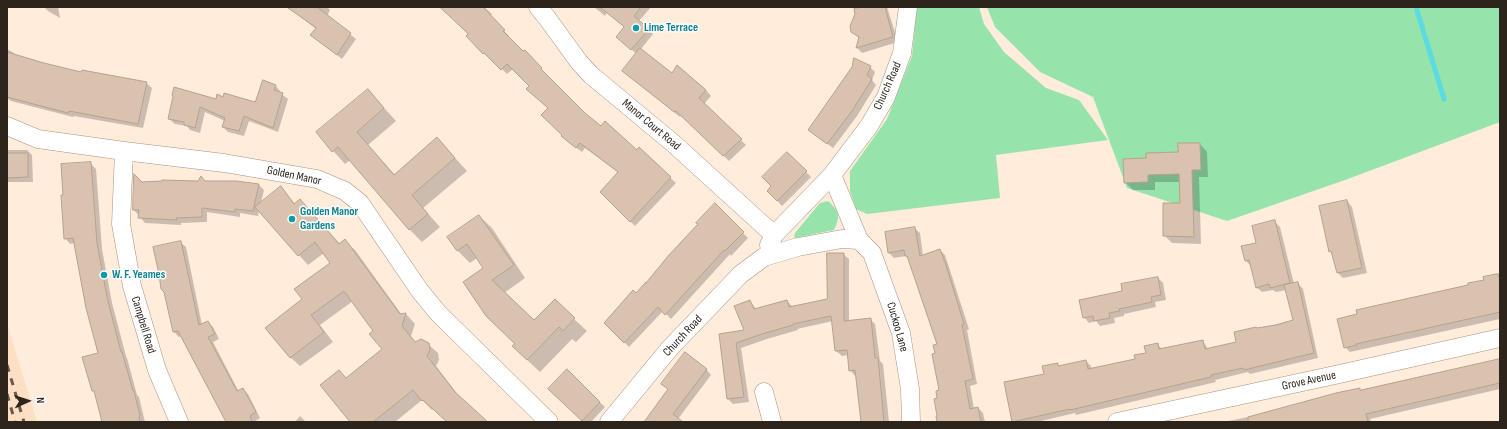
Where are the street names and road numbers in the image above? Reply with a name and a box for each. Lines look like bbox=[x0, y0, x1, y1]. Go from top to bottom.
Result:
street label: Church Road bbox=[871, 60, 905, 112]
street label: Manor Court Road bbox=[619, 96, 683, 154]
street label: Golden Manor bbox=[265, 163, 323, 189]
street label: Campbell Road bbox=[127, 295, 159, 355]
street label: Cuckoo Lane bbox=[883, 301, 911, 353]
street label: Church Road bbox=[660, 312, 706, 360]
street label: Grove Avenue bbox=[1281, 368, 1337, 394]

